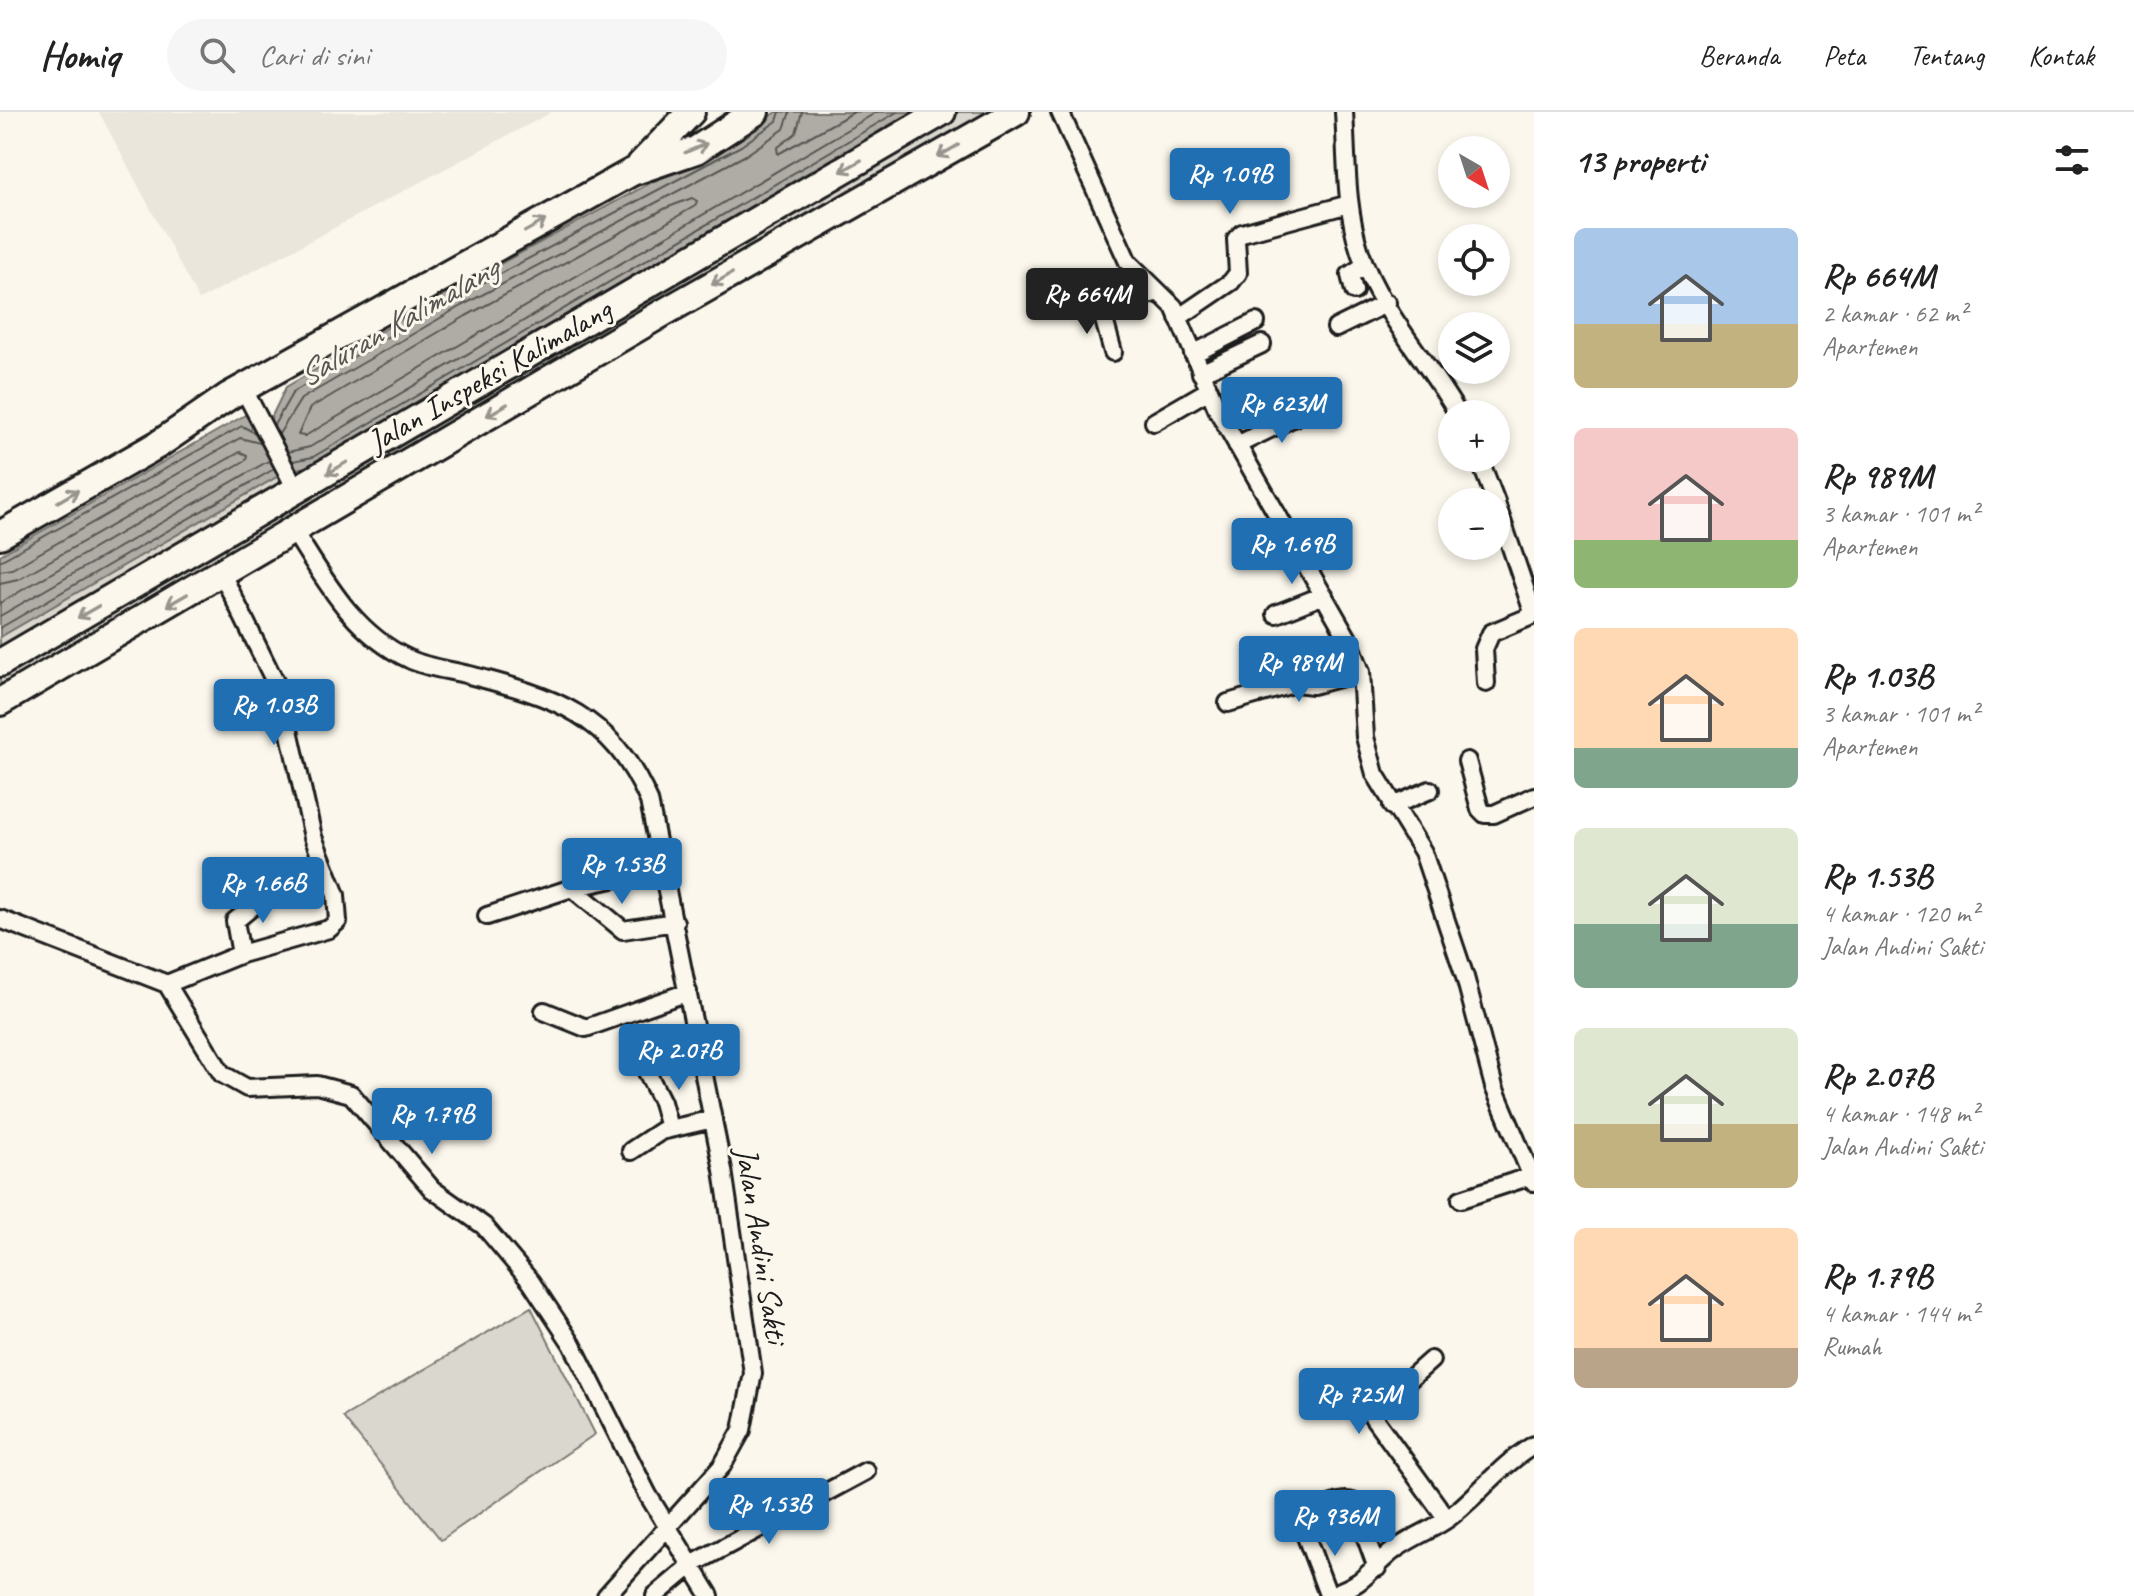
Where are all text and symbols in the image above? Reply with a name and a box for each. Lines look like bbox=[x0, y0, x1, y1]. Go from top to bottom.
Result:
search box bbox=[167, 19, 727, 91]
text: Homiq bbox=[40, 32, 119, 79]
icon: search bbox=[195, 33, 239, 77]
text: Cari di sini bbox=[259, 36, 370, 74]
text: Beranda bbox=[1699, 38, 1779, 73]
text: Peta bbox=[1823, 38, 1865, 73]
text: Tentang bbox=[1909, 38, 1984, 73]
text: Kontak bbox=[2028, 38, 2094, 73]
north arrow bbox=[1438, 136, 1510, 208]
map controls bbox=[1438, 136, 1510, 560]
icon: filters bbox=[2050, 138, 2094, 182]
one-way arrow bbox=[684, 139, 708, 154]
text: 13 properti bbox=[1574, 139, 1705, 182]
one-way arrow bbox=[937, 143, 960, 159]
pin: Rp 1.09B bbox=[1147, 148, 1313, 216]
text: Rp 1.09B bbox=[1188, 157, 1272, 190]
one-way arrow bbox=[840, 158, 863, 174]
one-way arrow bbox=[523, 218, 546, 234]
button: locate bbox=[1438, 224, 1510, 296]
water label: Saluran Kalimalang bbox=[289, 244, 509, 396]
text: Rp 664M bbox=[1822, 254, 1934, 297]
icon: home bbox=[1638, 260, 1734, 356]
pin: Rp 664M bbox=[1013, 268, 1161, 336]
one-way arrow bbox=[711, 272, 734, 288]
text: Rp 664M bbox=[1044, 277, 1130, 310]
street label: Jalan Inspeksi Kalimalang bbox=[358, 288, 620, 463]
text: 2 kamar · 62 m² bbox=[1822, 297, 1967, 330]
button: layers bbox=[1438, 312, 1510, 384]
text: Apartemen bbox=[1822, 330, 1917, 363]
pin: Rp 623M bbox=[1208, 377, 1356, 445]
text: Rp 623M bbox=[1239, 386, 1325, 419]
button: + bbox=[1438, 400, 1510, 472]
one-way arrow bbox=[486, 402, 509, 418]
text: Rp 989M bbox=[1822, 454, 1932, 497]
one-way arrow bbox=[326, 460, 349, 476]
icon: home bbox=[1638, 460, 1734, 556]
one-way arrow bbox=[56, 488, 79, 504]
button: − bbox=[1438, 488, 1510, 560]
text: 3 kamar · 101 m² bbox=[1822, 497, 1978, 530]
pin: Rp 1.69B bbox=[1209, 518, 1375, 586]
text: Rp 1.69B bbox=[1250, 527, 1334, 560]
text: Apartemen bbox=[1822, 530, 1917, 563]
one-way arrow bbox=[166, 592, 189, 608]
one-way arrow bbox=[77, 604, 100, 620]
pin: Rp 989M bbox=[1225, 636, 1373, 704]
text: Rp 989M bbox=[1257, 645, 1341, 678]
text: Rp 1.03B bbox=[1822, 654, 1933, 697]
icon: home bbox=[1638, 660, 1734, 756]
pin: Rp 1.03B bbox=[191, 679, 357, 747]
text: Rp 1.03B bbox=[232, 688, 316, 721]
text: 3 kamar · 101 m² bbox=[1822, 697, 1978, 730]
text: Apartemen bbox=[1822, 730, 1917, 763]
pin: Rp 1.53B bbox=[539, 838, 705, 906]
text: Rp 1.53B bbox=[580, 847, 664, 880]
text: Rp 1.53B bbox=[1822, 854, 1932, 897]
pin: Rp 1.66B bbox=[180, 857, 346, 925]
icon: home bbox=[1638, 860, 1734, 956]
text: Rp 1.66B bbox=[220, 866, 306, 899]
text: 4 kamar · 120 m² bbox=[1822, 897, 1978, 930]
text: Jalan Andini Sakti bbox=[1822, 930, 1983, 963]
pin: Rp 2.07B bbox=[596, 1024, 762, 1092]
text: Rp 2.07B bbox=[637, 1033, 721, 1066]
text: Rp 2.07B bbox=[1822, 1054, 1933, 1097]
icon: home bbox=[1638, 1060, 1734, 1156]
pin: Rp 1.79B bbox=[349, 1088, 515, 1156]
text: Rp 1.79B bbox=[390, 1097, 474, 1130]
text: 4 kamar · 148 m² bbox=[1822, 1097, 1978, 1130]
text: Jalan Andini Sakti bbox=[1822, 1130, 1983, 1163]
street label: Jalan Andini Sakti bbox=[725, 1142, 798, 1350]
text: Rp 1.79B bbox=[1822, 1254, 1932, 1297]
icon: home bbox=[1638, 1260, 1734, 1356]
text: 4 kamar · 144 m² bbox=[1822, 1297, 1978, 1330]
text: Rumah bbox=[1822, 1330, 1882, 1363]
pin: Rp 725M bbox=[1285, 1368, 1433, 1436]
text: Rp 725M bbox=[1317, 1377, 1401, 1410]
pin: Rp 1.53B bbox=[686, 1478, 852, 1546]
text: Rp 1.53B bbox=[727, 1487, 811, 1520]
pin: Rp 936M bbox=[1261, 1490, 1409, 1558]
text: Rp 936M bbox=[1292, 1499, 1378, 1532]

